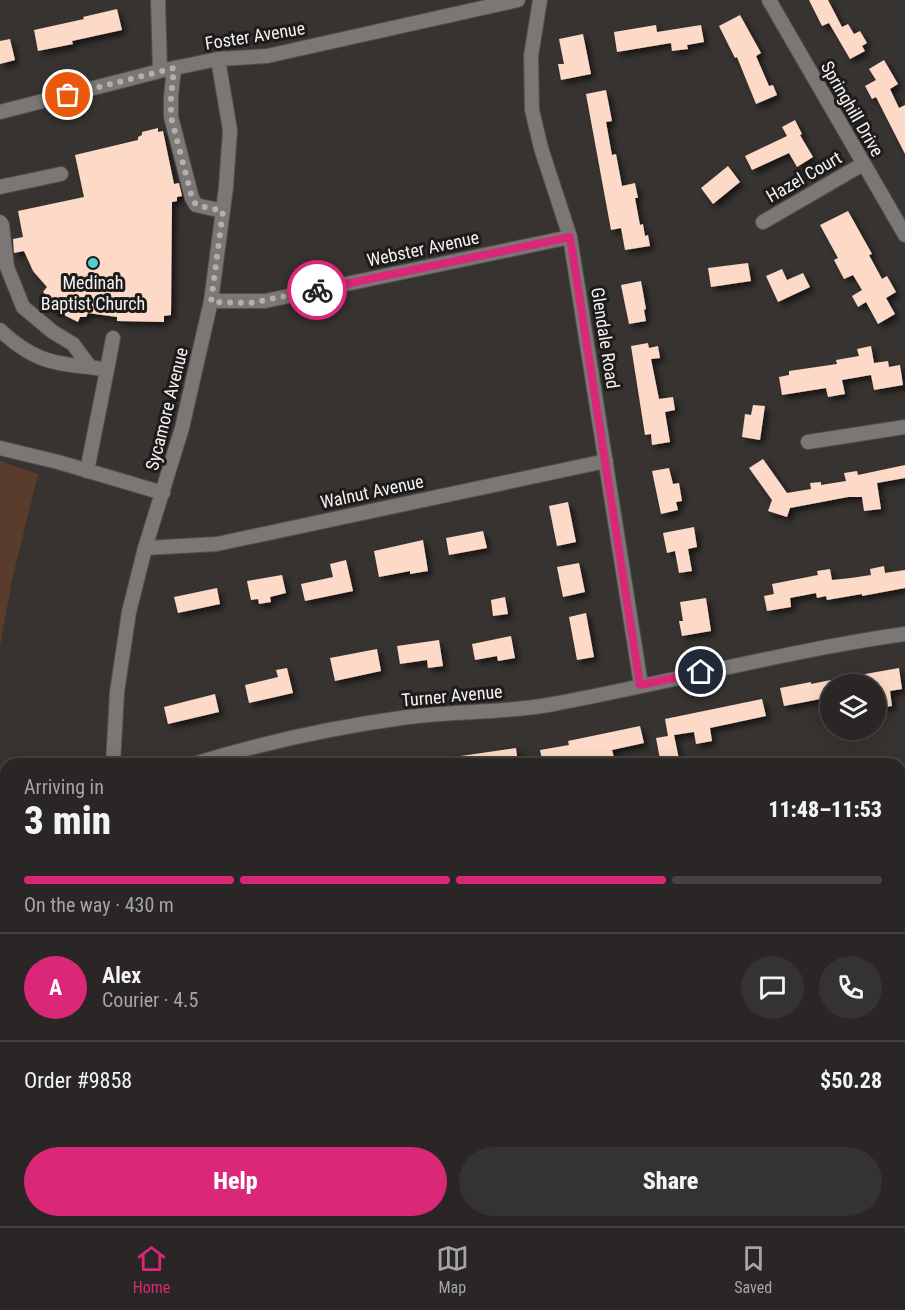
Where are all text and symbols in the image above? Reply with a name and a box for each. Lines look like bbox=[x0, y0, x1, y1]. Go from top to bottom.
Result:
street label: Foster Avenue bbox=[203, 17, 306, 54]
street label: Springhill Drive bbox=[817, 57, 888, 160]
pin bbox=[42, 69, 93, 120]
icon: bag bbox=[51, 78, 84, 111]
street label: Hazel Court bbox=[762, 147, 845, 207]
street label: Webster Avenue bbox=[365, 226, 481, 271]
marker: Medinah Baptist Church bbox=[86, 256, 100, 270]
courier bbox=[287, 260, 347, 320]
place label: Medinah Baptist Church bbox=[41, 272, 145, 314]
icon: bike bbox=[301, 274, 334, 307]
street label: Glendale Road bbox=[587, 286, 624, 390]
street label: Sycamore Avenue bbox=[141, 345, 192, 473]
street label: Walnut Avenue bbox=[318, 470, 425, 513]
pin bbox=[675, 646, 726, 697]
icon: home bbox=[684, 655, 717, 688]
map controls bbox=[820, 674, 886, 740]
button: layers bbox=[820, 674, 886, 740]
street label: Turner Avenue bbox=[401, 681, 503, 710]
text: Arriving in bbox=[24, 775, 104, 799]
text: 11:48–11:53 bbox=[768, 797, 882, 822]
text: 3 min bbox=[24, 798, 111, 844]
text: On the way · 430 m bbox=[24, 893, 174, 917]
button: chat bbox=[741, 956, 804, 1019]
button: phone bbox=[819, 956, 882, 1019]
text: Alex bbox=[102, 963, 141, 988]
text: A bbox=[49, 975, 62, 1000]
text: Courier · 4.5 bbox=[102, 988, 198, 1012]
text: Order #9858 bbox=[24, 1068, 132, 1093]
text: $50.28 bbox=[820, 1068, 882, 1093]
button: Help bbox=[24, 1147, 447, 1216]
button: Share bbox=[459, 1147, 882, 1216]
tab: Home bbox=[133, 1242, 170, 1297]
tab: Map bbox=[436, 1242, 469, 1297]
tab: Saved bbox=[734, 1242, 772, 1297]

